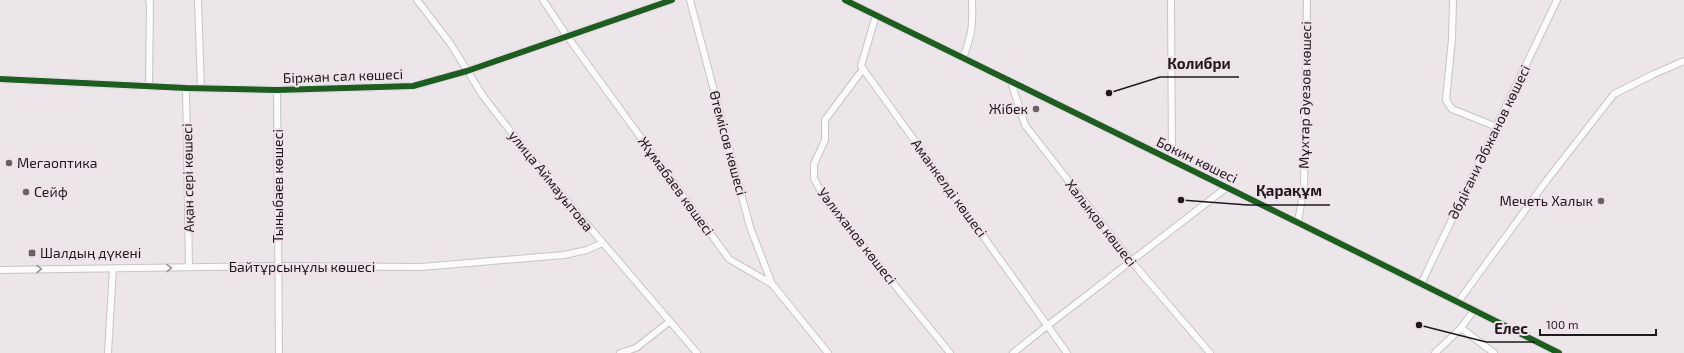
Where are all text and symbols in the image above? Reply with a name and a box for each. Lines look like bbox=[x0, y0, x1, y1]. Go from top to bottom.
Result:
street label: Мұхтар Әуезов көшесі bbox=[1295, 21, 1314, 169]
callout: Колибри bbox=[1160, 50, 1239, 77]
text: Колибри bbox=[1167, 54, 1231, 72]
street label: Әбдіғани Әбжанов көшесі bbox=[1444, 62, 1533, 221]
street label: Біржан сал көшесі bbox=[283, 65, 403, 86]
street label: Өтемісов көшесі bbox=[706, 89, 751, 197]
place label: Жібек bbox=[989, 100, 1028, 117]
marker: Жібек bbox=[1031, 104, 1041, 114]
street label: Ақан сері көшесі bbox=[178, 123, 197, 233]
street label: улица Аймауытова bbox=[505, 127, 597, 235]
street label: Тыныбаев көшесі bbox=[269, 129, 286, 243]
street label: Жұмабаев көшесі bbox=[635, 133, 718, 238]
street label: Бокин көшесі bbox=[1154, 133, 1241, 186]
street label: Аманкелді көшесі bbox=[908, 135, 991, 240]
place label: Мегаоптика bbox=[17, 154, 97, 171]
marker: Мегаоптика bbox=[4, 158, 14, 168]
street label: Халықов көшесі bbox=[1062, 176, 1141, 270]
callout: Қарақұм bbox=[1248, 178, 1330, 205]
text: Қарақұм bbox=[1256, 181, 1322, 199]
place label: Сейф bbox=[34, 183, 68, 200]
street label: Уәлиханов көшесі bbox=[814, 184, 900, 287]
marker: Сейф bbox=[21, 187, 31, 197]
place label: Мечеть Халык bbox=[1499, 192, 1593, 209]
marker: Мечеть Халык bbox=[1596, 196, 1606, 206]
place label: Шалдың дүкені bbox=[40, 244, 141, 261]
marker: Шалдың дүкені bbox=[27, 248, 37, 258]
street label: Байтұрсынұлы көшесі bbox=[229, 258, 375, 275]
one-way arrow bbox=[166, 264, 172, 272]
one-way arrow bbox=[36, 265, 42, 274]
scale bar bbox=[1540, 311, 1656, 337]
callout: Елес bbox=[1486, 315, 1535, 342]
text: 100 m bbox=[1546, 317, 1578, 331]
text: Елес bbox=[1494, 319, 1528, 337]

